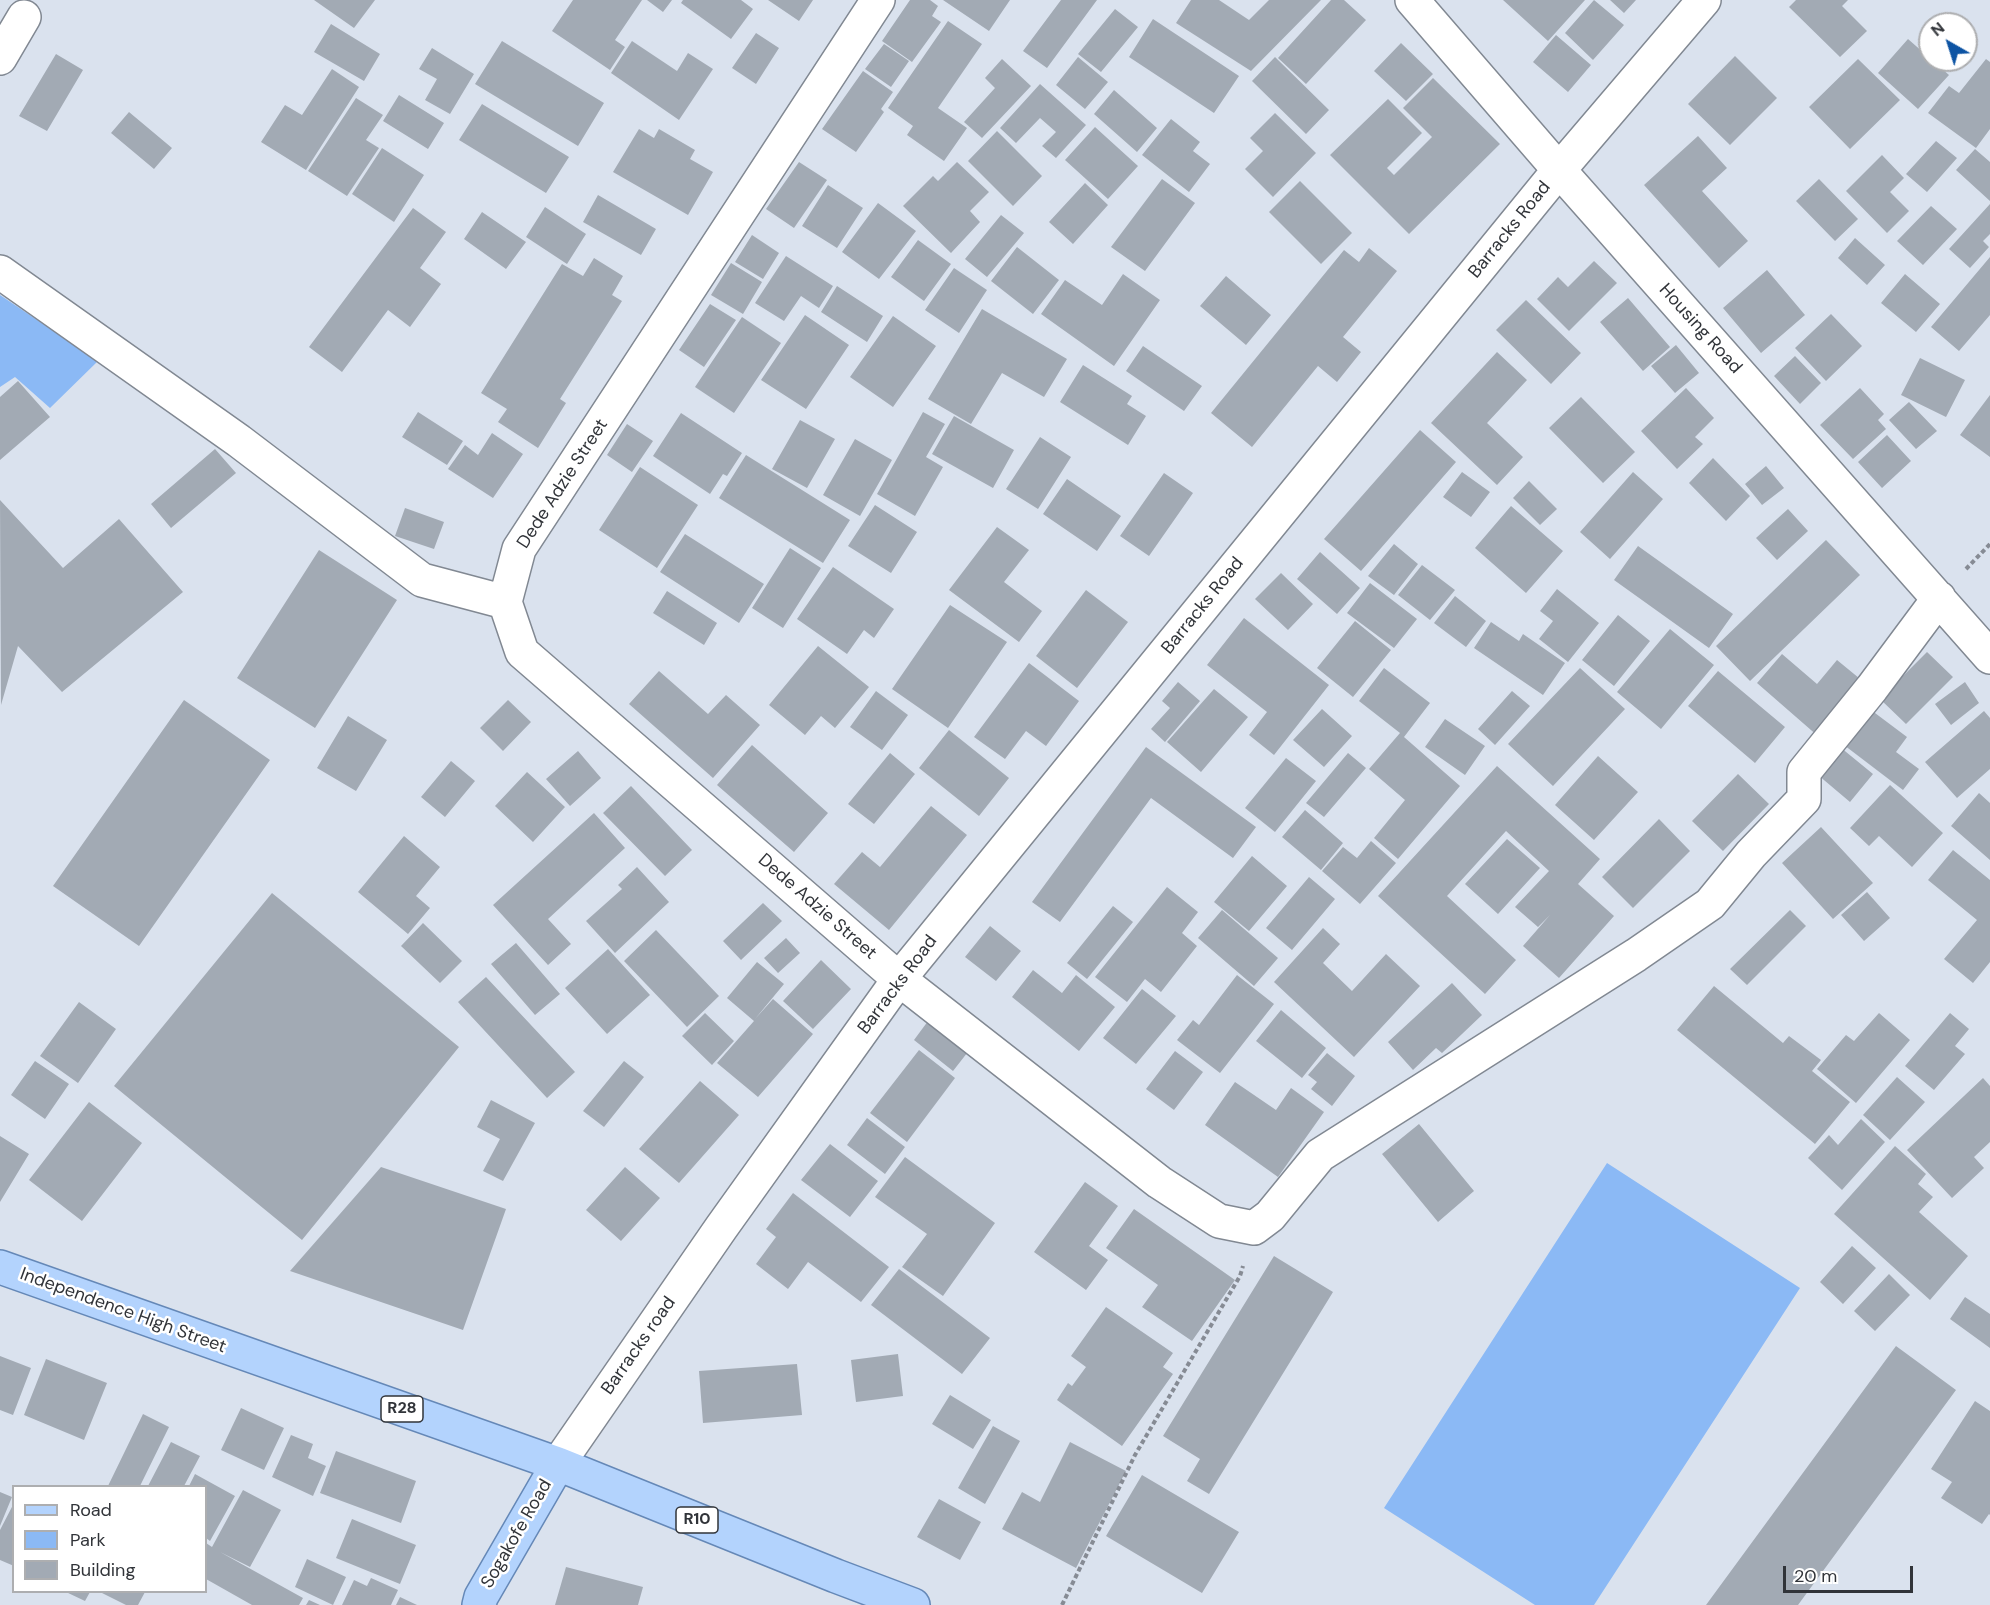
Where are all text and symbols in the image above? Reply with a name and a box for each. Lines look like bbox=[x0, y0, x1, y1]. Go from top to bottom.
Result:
north arrow bbox=[1918, 12, 1978, 72]
text: N bbox=[1926, 17, 1949, 41]
street label: Barracks Road bbox=[1464, 177, 1556, 283]
street label: Housing Road bbox=[1654, 280, 1746, 378]
street label: Dede Adzie Street bbox=[513, 415, 613, 553]
street label: Barracks Road bbox=[1157, 553, 1249, 659]
street label: Dede Adzie Street bbox=[753, 850, 881, 964]
street label: Barracks Road bbox=[854, 931, 942, 1039]
street label: Independence High Street bbox=[17, 1264, 229, 1358]
street label: Barracks road bbox=[597, 1293, 681, 1399]
road number: R28 bbox=[381, 1396, 423, 1422]
street label: Sogakofe Road bbox=[477, 1476, 557, 1592]
legend bbox=[12, 1485, 207, 1593]
text: Road bbox=[70, 1498, 112, 1522]
road number: R10 bbox=[676, 1507, 718, 1533]
text: Park bbox=[70, 1528, 106, 1552]
scale bar bbox=[1786, 1554, 1916, 1592]
text: Building bbox=[70, 1558, 135, 1582]
text: 20 m bbox=[1794, 1564, 1837, 1588]

